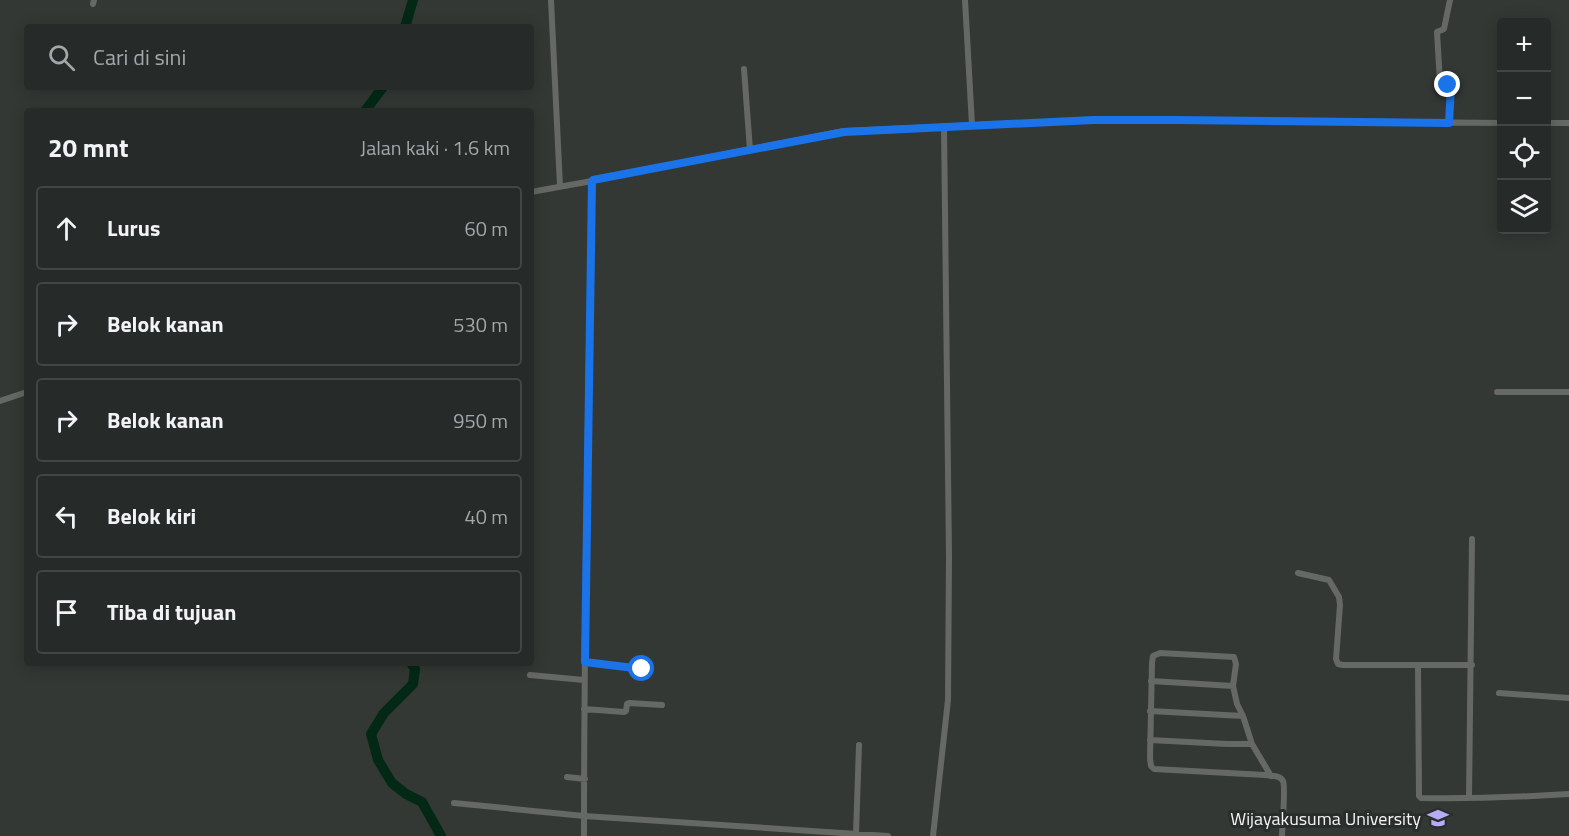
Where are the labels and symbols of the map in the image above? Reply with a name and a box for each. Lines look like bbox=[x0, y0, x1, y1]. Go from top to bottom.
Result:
route end bbox=[1434, 71, 1460, 97]
route start bbox=[628, 655, 654, 681]
place label: Wijayakusuma University bbox=[1230, 805, 1421, 832]
school or university icon: Wijayakusuma University bbox=[1426, 806, 1450, 830]

